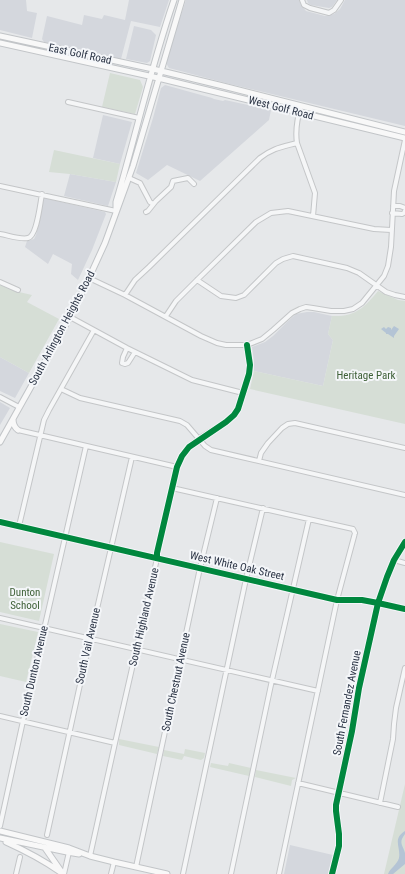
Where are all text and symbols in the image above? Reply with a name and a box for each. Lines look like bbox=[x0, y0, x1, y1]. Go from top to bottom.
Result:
street label: East Golf Road bbox=[47, 41, 113, 67]
street label: West Golf Road bbox=[247, 94, 315, 122]
street label: South Arlington Heights Road bbox=[26, 269, 98, 387]
park label: Heritage Park bbox=[336, 369, 396, 382]
street label: West White Oak Street bbox=[189, 549, 285, 583]
street label: South Highland Avenue bbox=[126, 567, 162, 667]
park label: Dunton School bbox=[10, 586, 40, 612]
street label: South Vail Avenue bbox=[73, 606, 103, 686]
street label: South Dunton Avenue bbox=[17, 624, 51, 718]
street label: South Chestnut Avenue bbox=[159, 631, 193, 733]
street label: South Fernandez Avenue bbox=[330, 649, 364, 757]

